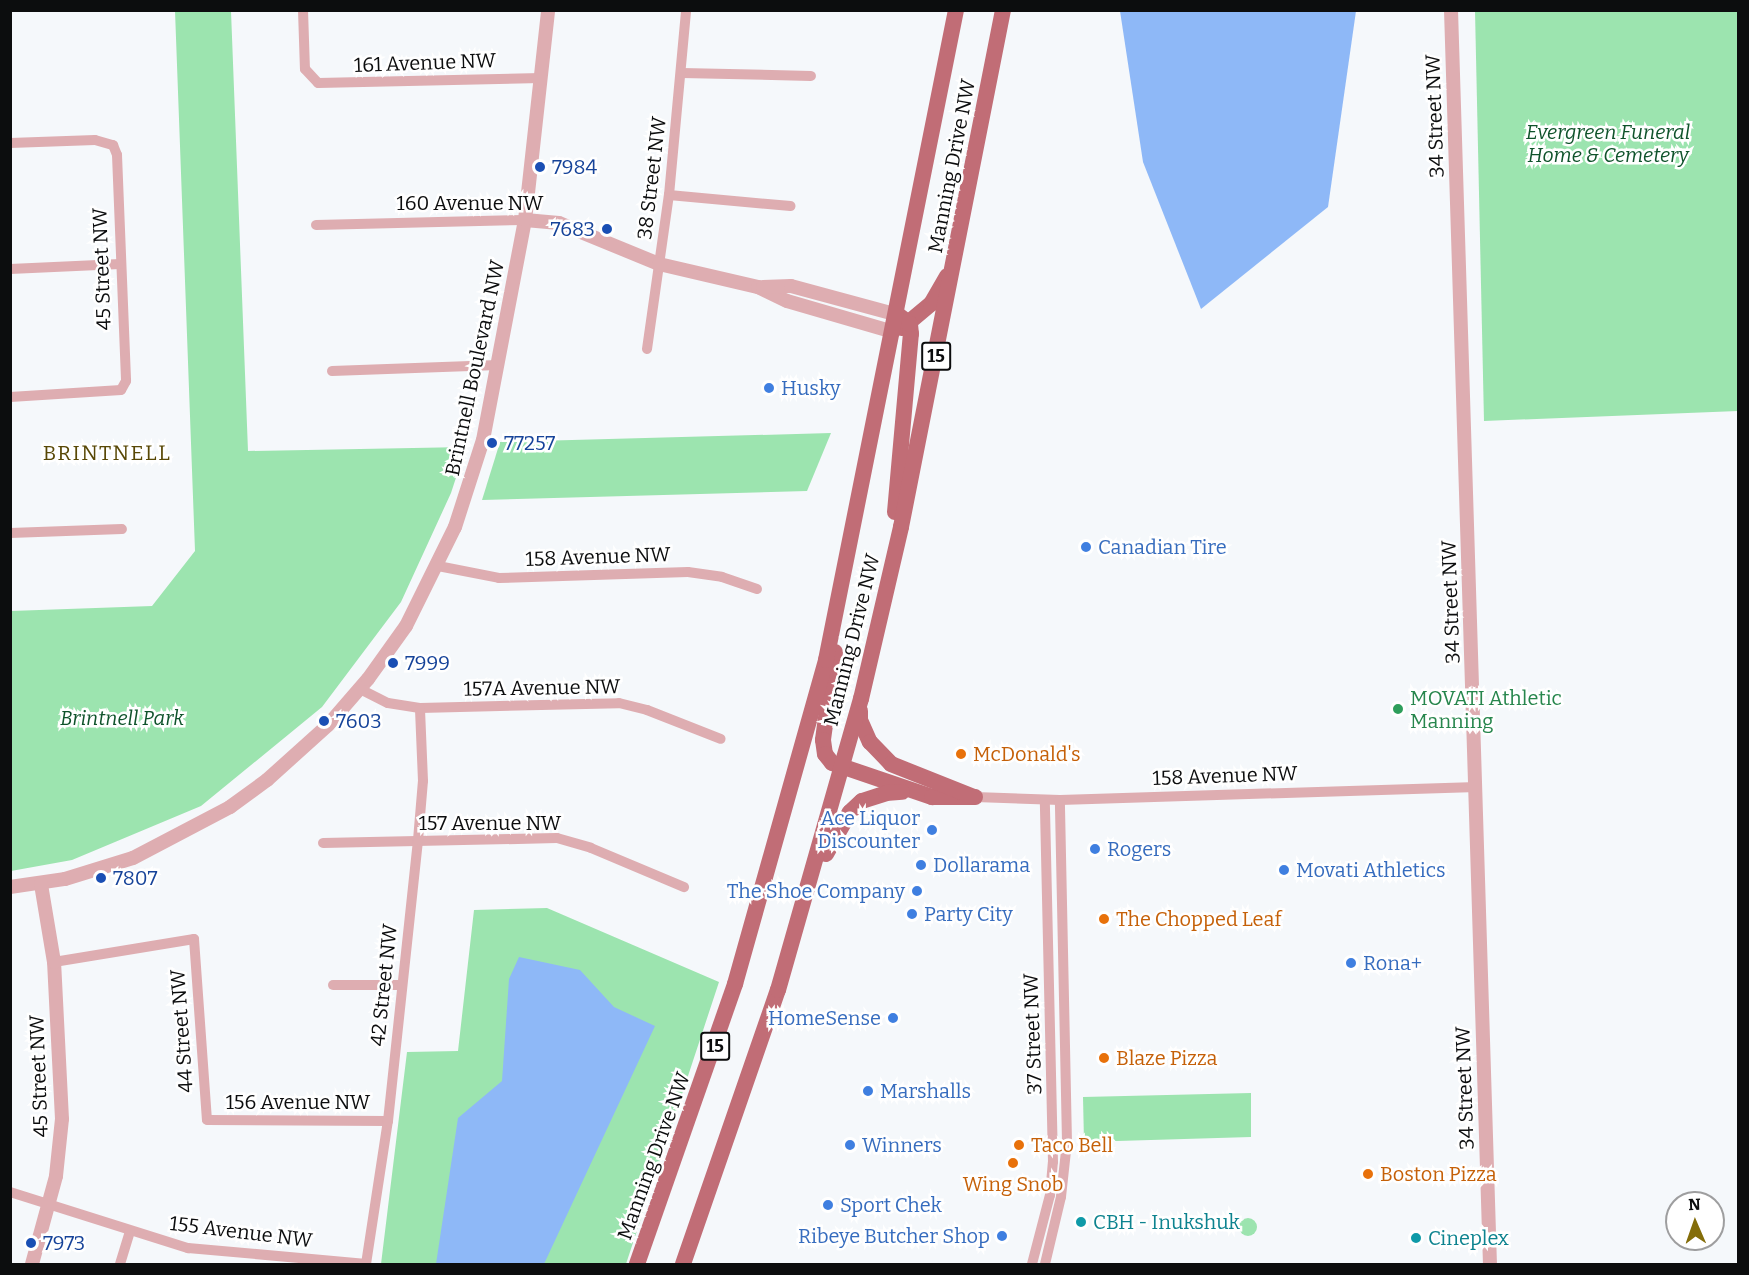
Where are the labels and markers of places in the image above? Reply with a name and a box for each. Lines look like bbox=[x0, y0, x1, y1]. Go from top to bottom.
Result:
place label: 7984 bbox=[552, 155, 597, 179]
marker: 7984 bbox=[533, 160, 547, 174]
place label: 7683 bbox=[550, 217, 595, 241]
marker: 7683 bbox=[600, 222, 614, 236]
place label: Husky bbox=[781, 376, 841, 400]
marker: Husky bbox=[762, 381, 776, 395]
place label: 77257 bbox=[504, 431, 555, 455]
marker: 77257 bbox=[485, 436, 499, 450]
place label: Canadian Tire bbox=[1098, 535, 1227, 559]
marker: Canadian Tire bbox=[1079, 540, 1093, 554]
place label: 7999 bbox=[405, 651, 450, 675]
marker: 7999 bbox=[386, 656, 400, 670]
place label: MOVATI Athletic Manning bbox=[1410, 686, 1562, 733]
marker: MOVATI Athletic Manning bbox=[1391, 702, 1405, 716]
place label: 7603 bbox=[336, 709, 382, 733]
marker: 7603 bbox=[317, 714, 331, 728]
place label: McDonald's bbox=[973, 742, 1080, 766]
marker: McDonald's bbox=[954, 747, 968, 761]
place label: Ace Liquor Discounter bbox=[817, 807, 920, 854]
marker: Ace Liquor Discounter bbox=[925, 823, 939, 837]
place label: Rogers bbox=[1107, 837, 1171, 861]
marker: Rogers bbox=[1088, 842, 1102, 856]
place label: Dollarama bbox=[933, 853, 1030, 877]
marker: Dollarama bbox=[914, 858, 928, 872]
place label: Movati Athletics bbox=[1296, 858, 1446, 882]
marker: Movati Athletics bbox=[1277, 863, 1291, 877]
place label: 7807 bbox=[113, 866, 158, 890]
marker: 7807 bbox=[94, 871, 108, 885]
place label: The Shoe Company bbox=[727, 879, 905, 903]
marker: The Shoe Company bbox=[910, 884, 924, 898]
place label: Party City bbox=[924, 902, 1013, 926]
marker: Party City bbox=[905, 907, 919, 921]
place label: The Chopped Leaf bbox=[1116, 907, 1281, 931]
marker: The Chopped Leaf bbox=[1097, 912, 1111, 926]
place label: Rona+ bbox=[1363, 951, 1422, 975]
marker: Rona+ bbox=[1344, 956, 1358, 970]
place label: HomeSense bbox=[768, 1006, 881, 1030]
marker: HomeSense bbox=[886, 1011, 900, 1025]
place label: Blaze Pizza bbox=[1116, 1046, 1217, 1070]
marker: Blaze Pizza bbox=[1097, 1051, 1111, 1065]
place label: Marshalls bbox=[880, 1079, 971, 1103]
marker: Marshalls bbox=[861, 1084, 875, 1098]
place label: Winners bbox=[862, 1133, 942, 1157]
place label: Taco Bell bbox=[1031, 1133, 1113, 1157]
marker: Winners bbox=[843, 1138, 857, 1152]
marker: Taco Bell bbox=[1012, 1138, 1026, 1152]
marker: Wing Snob bbox=[1006, 1156, 1020, 1170]
place label: Boston Pizza bbox=[1380, 1162, 1497, 1186]
marker: Boston Pizza bbox=[1361, 1167, 1375, 1181]
place label: Wing Snob bbox=[963, 1172, 1063, 1196]
place label: Sport Chek bbox=[840, 1193, 942, 1217]
marker: Sport Chek bbox=[821, 1198, 835, 1212]
place label: CBH - Inukshuk bbox=[1093, 1210, 1240, 1234]
marker: CBH - Inukshuk bbox=[1074, 1215, 1088, 1229]
place label: Ribeye Butcher Shop bbox=[798, 1224, 990, 1248]
place label: Cineplex bbox=[1428, 1226, 1509, 1250]
marker: Ribeye Butcher Shop bbox=[995, 1229, 1009, 1243]
place label: 7973 bbox=[43, 1231, 85, 1255]
marker: Cineplex bbox=[1409, 1231, 1423, 1245]
marker: 7973 bbox=[24, 1236, 38, 1250]

